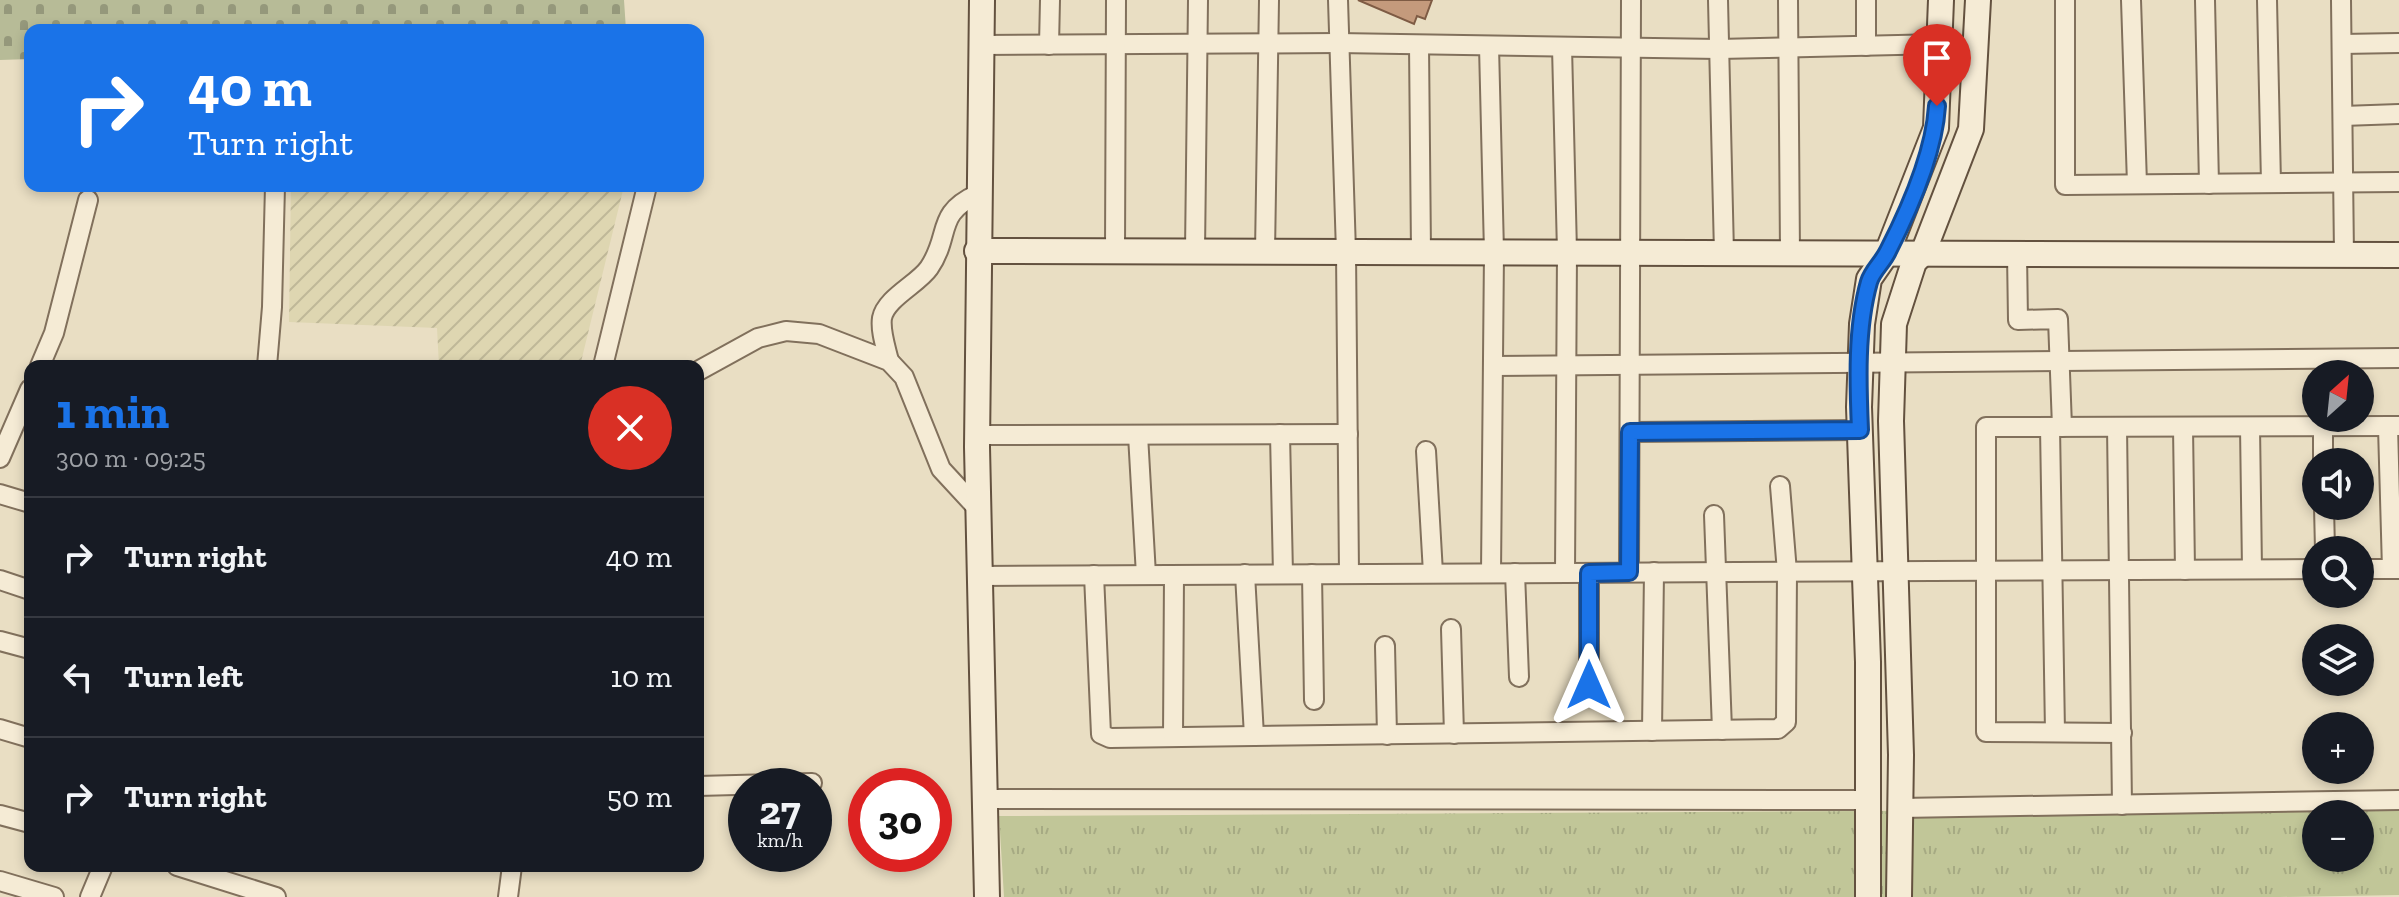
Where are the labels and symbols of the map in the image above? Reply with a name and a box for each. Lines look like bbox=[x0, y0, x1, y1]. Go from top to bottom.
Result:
pin bbox=[1903, 24, 1971, 106]
north arrow bbox=[2302, 360, 2374, 432]
position arrow bbox=[1547, 643, 1631, 727]
speed limit sign: 30 bbox=[848, 768, 952, 872]

